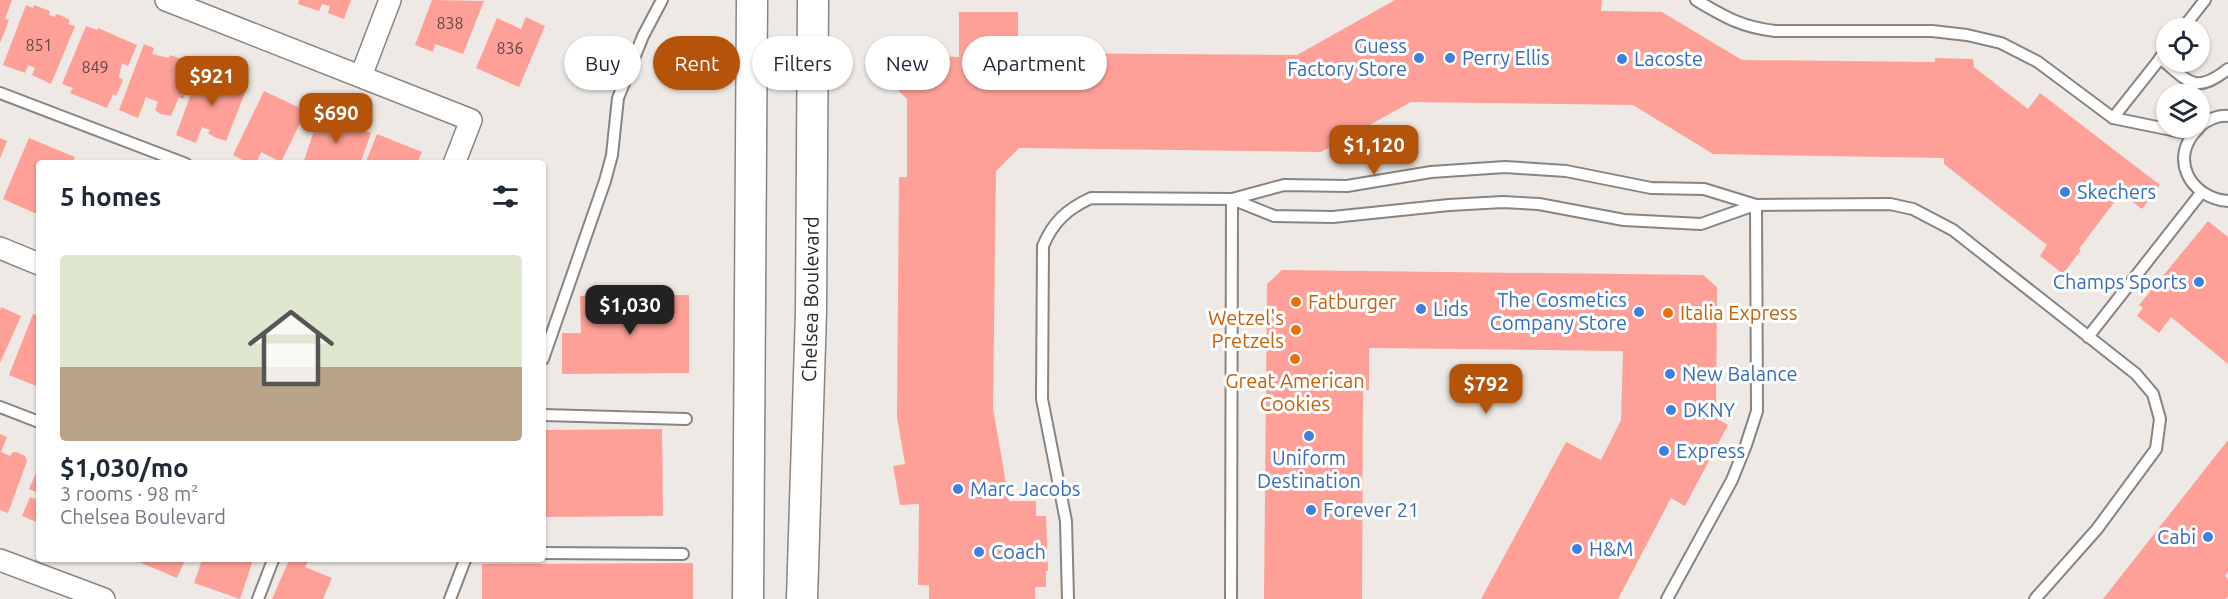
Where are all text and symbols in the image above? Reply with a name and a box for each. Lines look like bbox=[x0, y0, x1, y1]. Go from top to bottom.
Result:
house number: 838 bbox=[436, 14, 464, 32]
map controls bbox=[2156, 18, 2210, 138]
button: locate bbox=[2156, 18, 2210, 72]
place label: Guess Factory Store bbox=[1287, 34, 1407, 80]
house number: 851 bbox=[25, 36, 53, 54]
chip: Buy bbox=[564, 36, 641, 90]
chip: Rent bbox=[653, 36, 740, 90]
chip: Filters bbox=[752, 36, 853, 90]
chip: New bbox=[865, 36, 950, 90]
chip: Apartment bbox=[962, 36, 1107, 90]
house number: 836 bbox=[496, 39, 524, 57]
place label: Perry Ellis bbox=[1462, 46, 1550, 69]
place label: Lacoste bbox=[1634, 47, 1703, 70]
marker: Guess Factory Store bbox=[1412, 51, 1426, 65]
marker: Perry Ellis bbox=[1443, 51, 1457, 65]
marker: Lacoste bbox=[1615, 52, 1629, 66]
pin: $921 bbox=[176, 56, 248, 107]
house number: 849 bbox=[81, 58, 109, 76]
text: $921 bbox=[189, 64, 235, 87]
button: layers bbox=[2156, 84, 2210, 138]
pin: $690 bbox=[300, 93, 372, 144]
text: $690 bbox=[313, 101, 359, 124]
pin: $1,120 bbox=[1325, 125, 1423, 176]
text: $1,120 bbox=[1343, 133, 1405, 156]
icon: filters bbox=[489, 180, 522, 213]
place label: Skechers bbox=[2077, 180, 2156, 203]
text: 5 homes bbox=[60, 182, 161, 211]
marker: Skechers bbox=[2058, 185, 2072, 199]
street label: Chelsea Boulevard bbox=[797, 216, 823, 382]
place label: Champs Sports bbox=[2053, 270, 2187, 293]
marker: Champs Sports bbox=[2192, 275, 2206, 289]
pin: $1,030 bbox=[581, 285, 679, 336]
place label: The Cosmetics Company Store bbox=[1490, 288, 1627, 334]
place label: Fatburger bbox=[1308, 290, 1397, 313]
text: $1,030 bbox=[599, 293, 661, 316]
icon: home bbox=[237, 294, 345, 402]
marker: Fatburger bbox=[1289, 295, 1303, 309]
place label: Lids bbox=[1433, 297, 1468, 320]
place label: Italia Express bbox=[1680, 301, 1797, 324]
marker: Lids bbox=[1414, 302, 1428, 316]
marker: The Cosmetics Company Store bbox=[1632, 305, 1646, 319]
place label: Wetzel's Pretzels bbox=[1208, 306, 1284, 352]
marker: Italia Express bbox=[1661, 306, 1675, 320]
marker: Wetzel's Pretzels bbox=[1289, 323, 1303, 337]
marker: Great American Cookies bbox=[1288, 352, 1302, 366]
place label: New Balance bbox=[1682, 362, 1798, 385]
pin: $792 bbox=[1450, 364, 1522, 415]
marker: New Balance bbox=[1663, 367, 1677, 381]
place label: Great American Cookies bbox=[1225, 369, 1365, 415]
text: $792 bbox=[1463, 372, 1509, 395]
place label: DKNY bbox=[1683, 398, 1736, 421]
marker: DKNY bbox=[1664, 403, 1678, 417]
marker: Uniform Destination bbox=[1302, 429, 1316, 443]
place label: Express bbox=[1676, 439, 1745, 462]
marker: Express bbox=[1657, 444, 1671, 458]
place label: Uniform Destination bbox=[1257, 446, 1361, 492]
text: $1,030/mo bbox=[60, 453, 189, 482]
place label: Marc Jacobs bbox=[970, 477, 1081, 500]
text: 3 rooms · 98 m² bbox=[60, 482, 198, 505]
marker: Marc Jacobs bbox=[951, 482, 965, 496]
place label: Forever 21 bbox=[1323, 498, 1419, 521]
marker: Forever 21 bbox=[1304, 503, 1318, 517]
text: Chelsea Boulevard bbox=[60, 505, 226, 528]
place label: Cabi bbox=[2157, 525, 2196, 548]
marker: Cabi bbox=[2201, 530, 2215, 544]
place label: H&M bbox=[1589, 537, 1633, 560]
place label: Coach bbox=[991, 540, 1046, 563]
marker: H&M bbox=[1570, 542, 1584, 556]
marker: Coach bbox=[972, 545, 986, 559]

